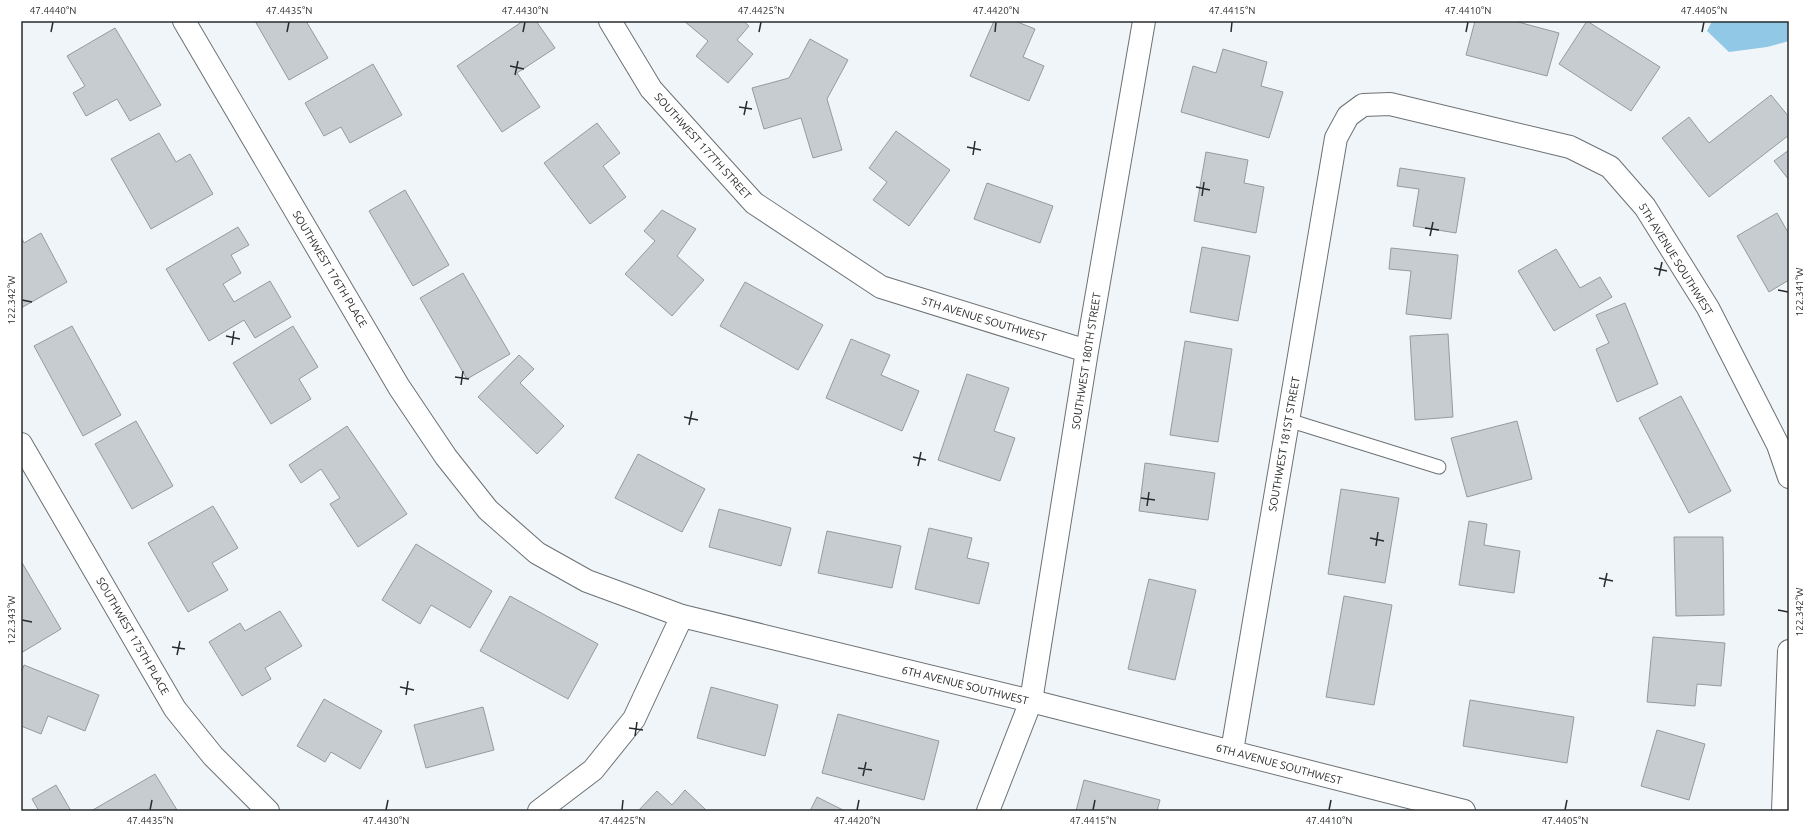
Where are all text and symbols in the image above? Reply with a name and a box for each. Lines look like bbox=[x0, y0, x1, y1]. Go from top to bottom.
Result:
text: 47.4440°N bbox=[30, 5, 76, 16]
text: 47.4435°N bbox=[266, 5, 312, 16]
text: 47.4430°N bbox=[502, 5, 548, 16]
text: 47.4425°N bbox=[738, 5, 784, 16]
text: 47.4420°N bbox=[973, 5, 1019, 16]
text: 47.4415°N bbox=[1209, 5, 1255, 16]
text: 47.4410°N bbox=[1445, 5, 1491, 16]
text: 47.4405°N bbox=[1681, 5, 1727, 16]
street label: SOUTHWEST 177TH STREET bbox=[652, 91, 754, 201]
street label: 5TH AVENUE SOUTHWEST bbox=[1636, 201, 1716, 317]
street label: SOUTHWEST 176TH PLACE bbox=[290, 209, 370, 329]
text: 122.341°W bbox=[1794, 268, 1805, 316]
text: 122.342°W bbox=[6, 276, 17, 324]
street label: SOUTHWEST 180TH STREET bbox=[1069, 292, 1103, 430]
street label: 5TH AVENUE SOUTHWEST bbox=[920, 294, 1048, 344]
street label: SOUTHWEST 181ST STREET bbox=[1266, 376, 1302, 512]
street label: SOUTHWEST 175TH PLACE bbox=[94, 575, 172, 697]
text: 122.342°W bbox=[1794, 588, 1805, 636]
text: 122.343°W bbox=[6, 596, 17, 644]
street label: 6TH AVENUE SOUTHWEST bbox=[900, 663, 1030, 707]
street label: 6TH AVENUE SOUTHWEST bbox=[1215, 741, 1343, 787]
text: 47.4435°N bbox=[127, 815, 173, 826]
text: 47.4430°N bbox=[363, 815, 409, 826]
text: 47.4425°N bbox=[599, 815, 645, 826]
text: 47.4420°N bbox=[834, 815, 880, 826]
text: 47.4415°N bbox=[1070, 815, 1116, 826]
text: 47.4410°N bbox=[1306, 815, 1352, 826]
text: 47.4405°N bbox=[1542, 815, 1588, 826]

